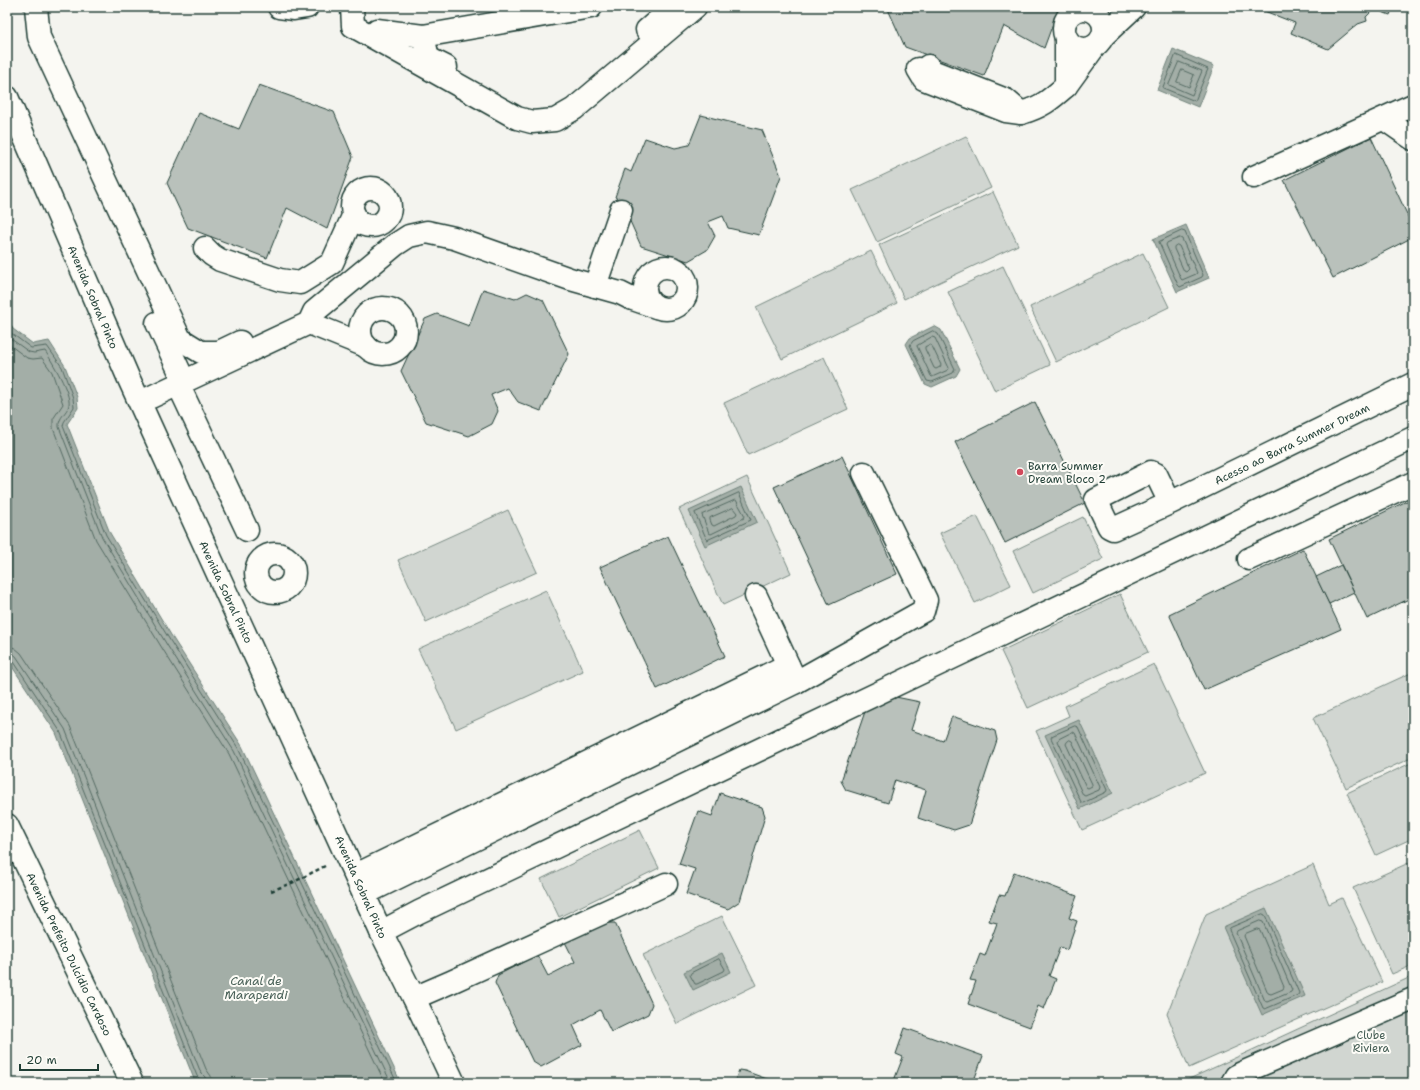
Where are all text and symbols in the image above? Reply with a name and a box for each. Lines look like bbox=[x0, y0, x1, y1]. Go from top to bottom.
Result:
street label: Avenida Sobral Pinto bbox=[64, 243, 121, 352]
street label: Acesso ao Barra Summer Dream bbox=[1212, 400, 1373, 489]
place label: Barra Summer Dream Bloco 2 bbox=[1028, 459, 1106, 487]
marker: Barra Summer Dream Bloco 2 bbox=[1015, 467, 1025, 477]
street label: Avenida Sobral Pinto bbox=[195, 539, 256, 646]
street label: Avenida Sobral Pinto bbox=[331, 833, 390, 941]
street label: Avenida Prefeito Dulcídio Cardoso bbox=[22, 870, 115, 1039]
water label: Canal de Marapendi bbox=[224, 973, 288, 1003]
park label: Clube Riviera bbox=[1353, 1028, 1389, 1056]
scale bar bbox=[20, 1046, 98, 1072]
text: 20 m bbox=[26, 1052, 57, 1068]

